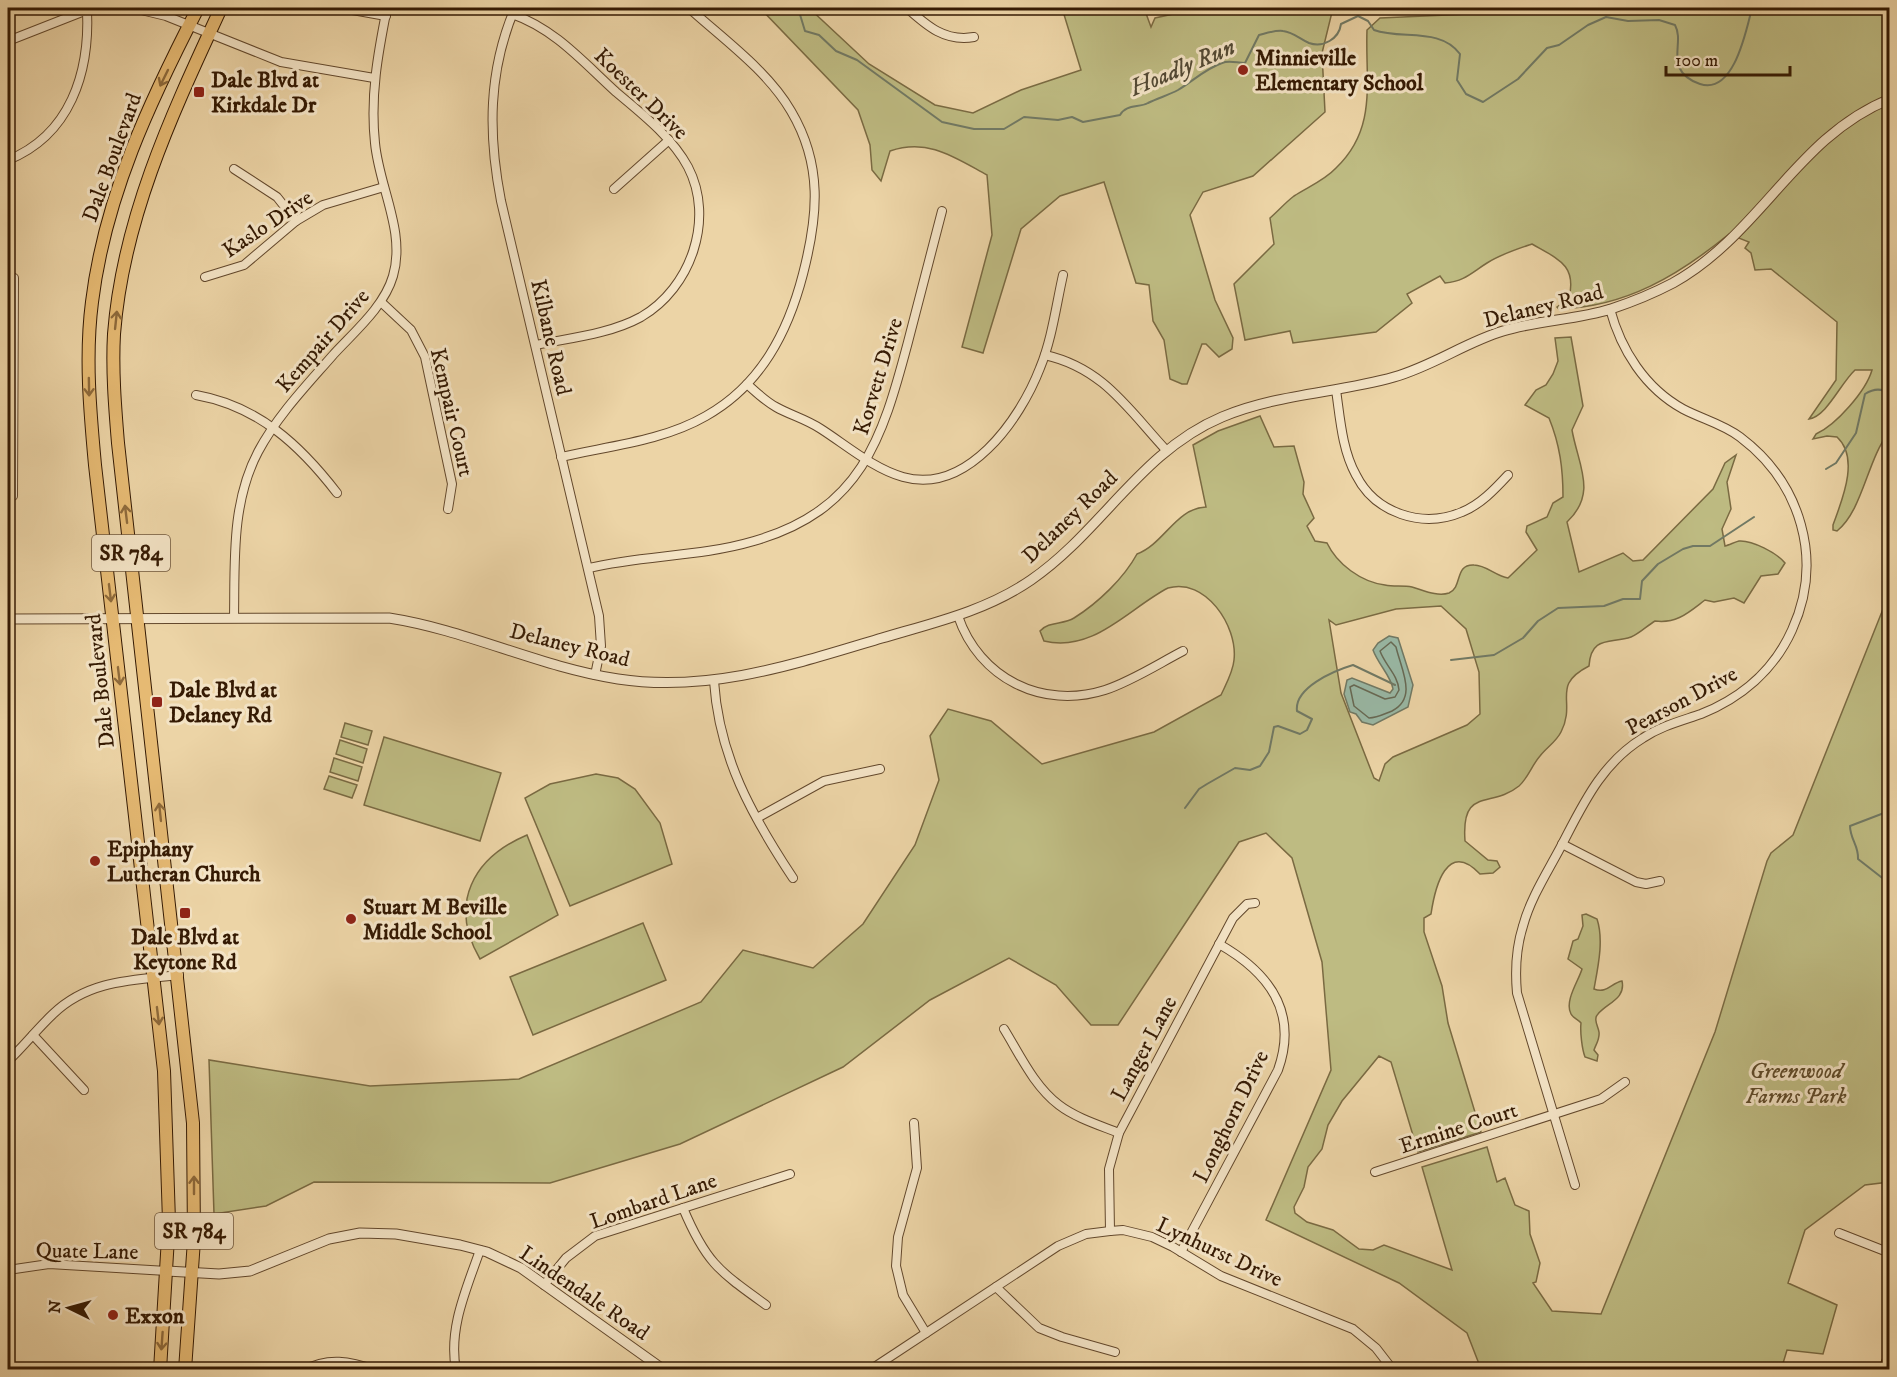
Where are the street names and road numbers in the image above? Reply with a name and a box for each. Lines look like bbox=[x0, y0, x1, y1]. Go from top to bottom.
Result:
street label: Koester Drive bbox=[588, 43, 694, 146]
street label: Dale Boulevard bbox=[77, 89, 148, 226]
street label: Kaslo Drive bbox=[218, 184, 318, 264]
street label: Kilbane Road bbox=[524, 277, 577, 398]
street label: Delaney Road bbox=[1481, 279, 1606, 334]
street label: Kempair Drive bbox=[271, 284, 376, 398]
street label: Korvett Drive bbox=[848, 315, 909, 438]
street label: Kempair Court bbox=[424, 345, 479, 479]
street label: Delaney Road bbox=[1017, 465, 1124, 569]
road number: SR 784 bbox=[92, 535, 170, 571]
street label: Dale Boulevard bbox=[80, 612, 121, 749]
street label: Delaney Road bbox=[507, 618, 632, 673]
street label: Pearson Drive bbox=[1621, 661, 1742, 742]
street label: Langer Lane bbox=[1105, 992, 1183, 1106]
street label: Longhorn Drive bbox=[1188, 1046, 1275, 1187]
street label: Ermine Court bbox=[1396, 1097, 1521, 1160]
street label: Lombard Lane bbox=[587, 1167, 720, 1236]
street label: Lynhurst Drive bbox=[1152, 1211, 1287, 1293]
road number: SR 784 bbox=[155, 1213, 233, 1249]
street label: Quate Lane bbox=[35, 1237, 139, 1266]
street label: Lindendale Road bbox=[514, 1240, 654, 1347]

